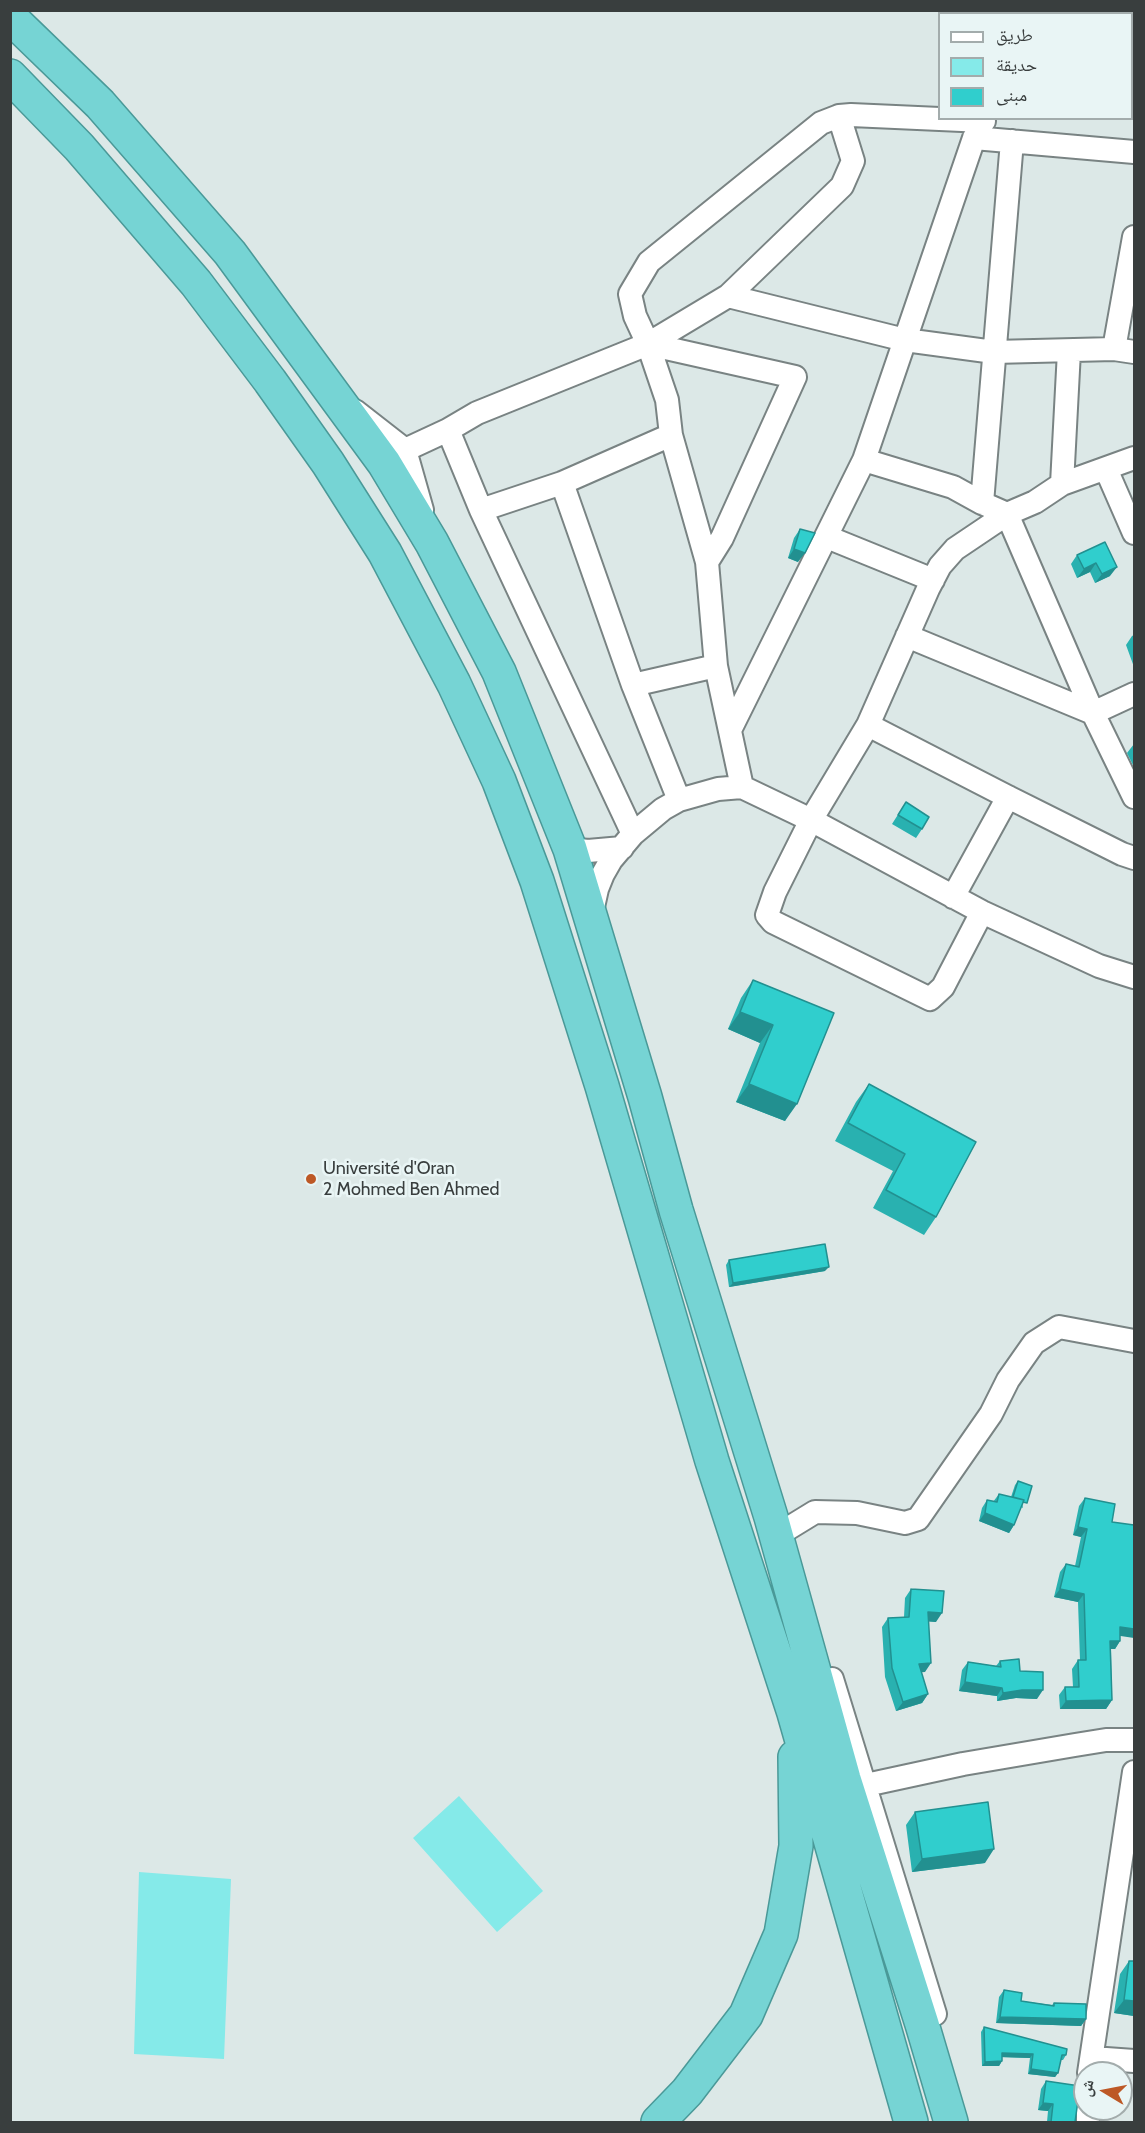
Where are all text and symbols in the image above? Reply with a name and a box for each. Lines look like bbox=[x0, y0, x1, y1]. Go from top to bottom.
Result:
legend bbox=[938, 12, 1133, 120]
text: طريق bbox=[996, 24, 1033, 46]
text: حديقة bbox=[996, 54, 1037, 76]
text: مبنى bbox=[996, 84, 1027, 106]
place label: Université d'Oran 2 Mohmed Ben Ahmed bbox=[323, 1158, 499, 1200]
marker: Université d'Oran 2 Mohmed Ben Ahmed bbox=[304, 1172, 318, 1186]
north arrow bbox=[1073, 2061, 1133, 2121]
text: ش bbox=[1076, 2078, 1098, 2098]

